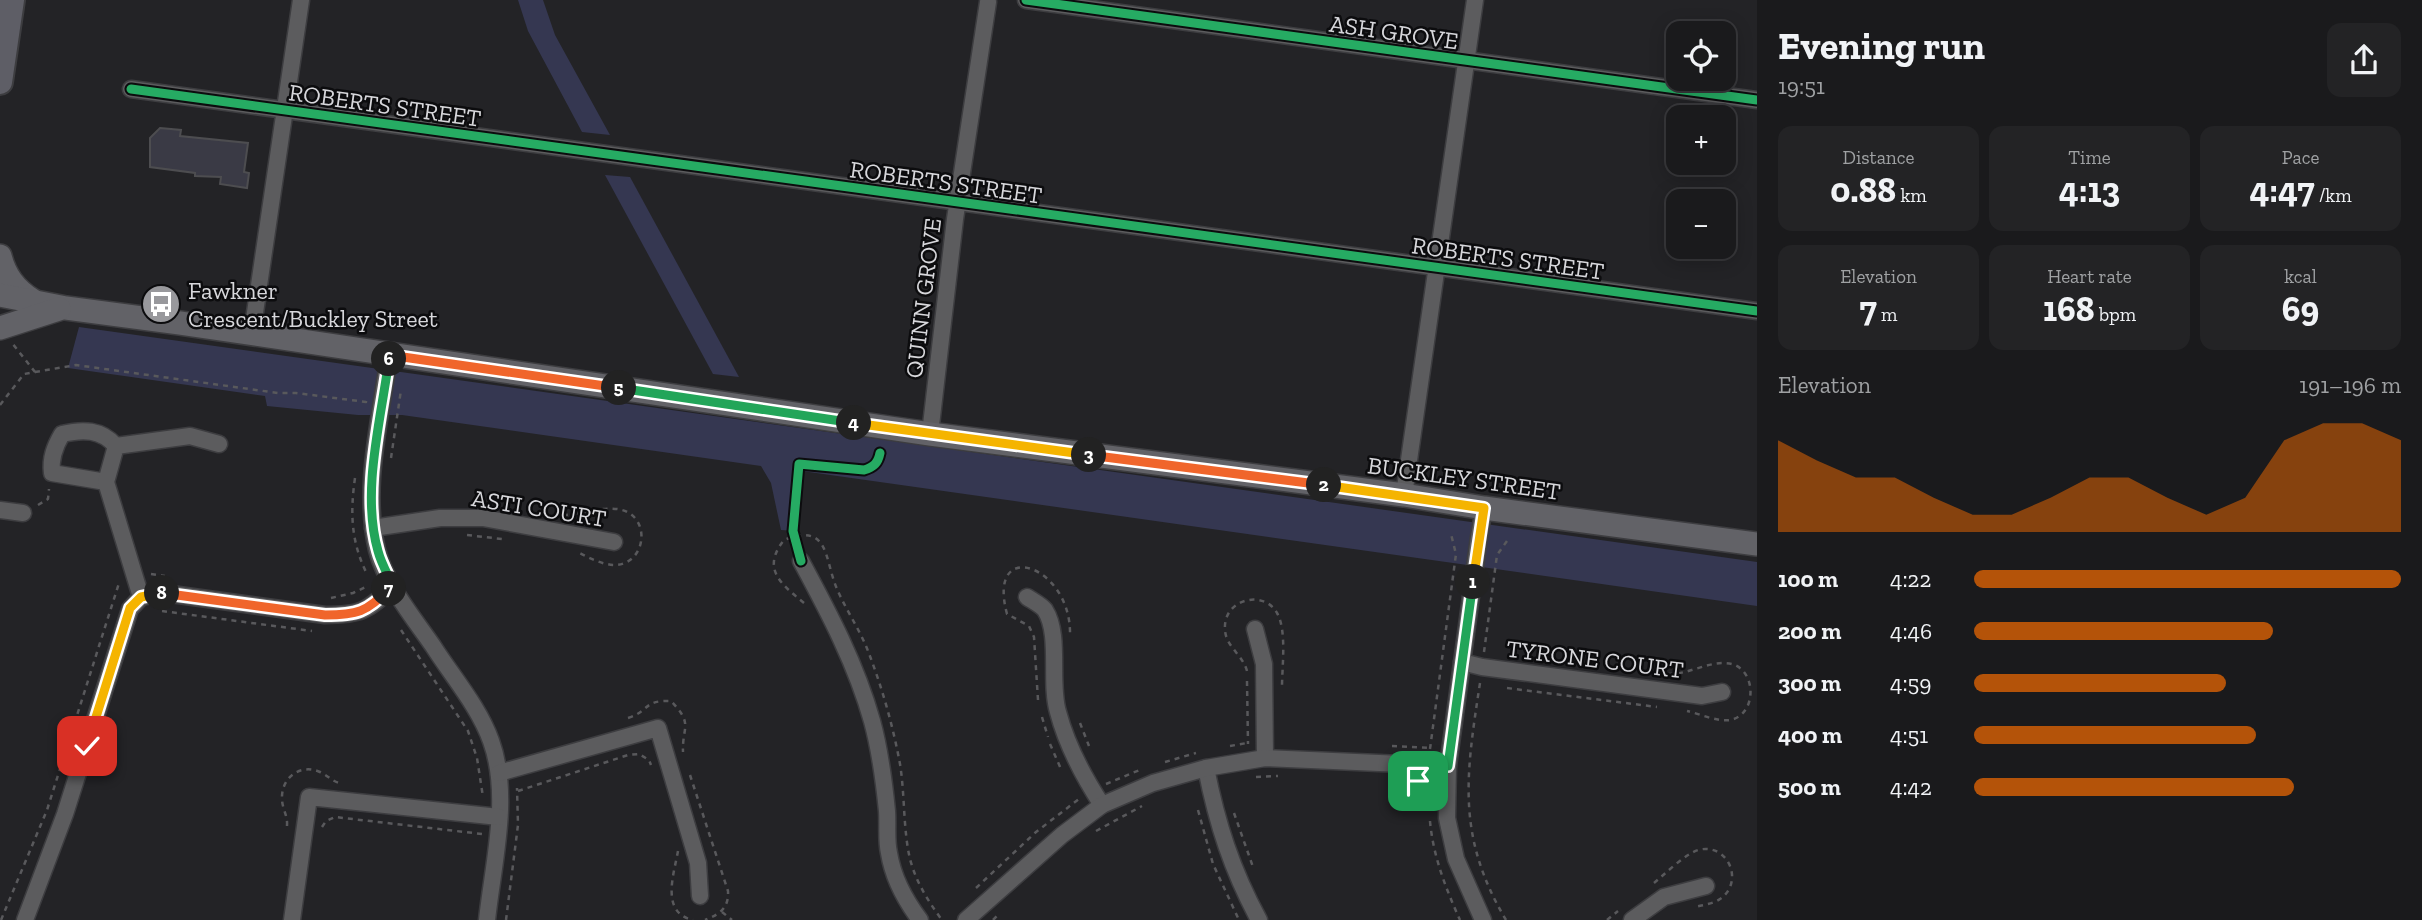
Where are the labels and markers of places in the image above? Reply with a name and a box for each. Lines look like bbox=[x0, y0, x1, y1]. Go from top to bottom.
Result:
place label: Fawkner Crescent/Buckley Street bbox=[188, 276, 438, 333]
bus stop icon: Fawkner Crescent/Buckley Street bbox=[140, 283, 182, 325]
pin: 6 bbox=[372, 342, 406, 376]
pin: 5 bbox=[602, 370, 636, 406]
pin: 4 bbox=[836, 406, 872, 440]
pin: 3 bbox=[1072, 438, 1106, 472]
pin: 2 bbox=[1306, 468, 1342, 503]
pin: 1 bbox=[1456, 564, 1490, 600]
pin: 7 bbox=[372, 572, 406, 606]
pin: 8 bbox=[144, 576, 180, 610]
pin bbox=[57, 716, 117, 776]
pin bbox=[1388, 751, 1448, 811]

